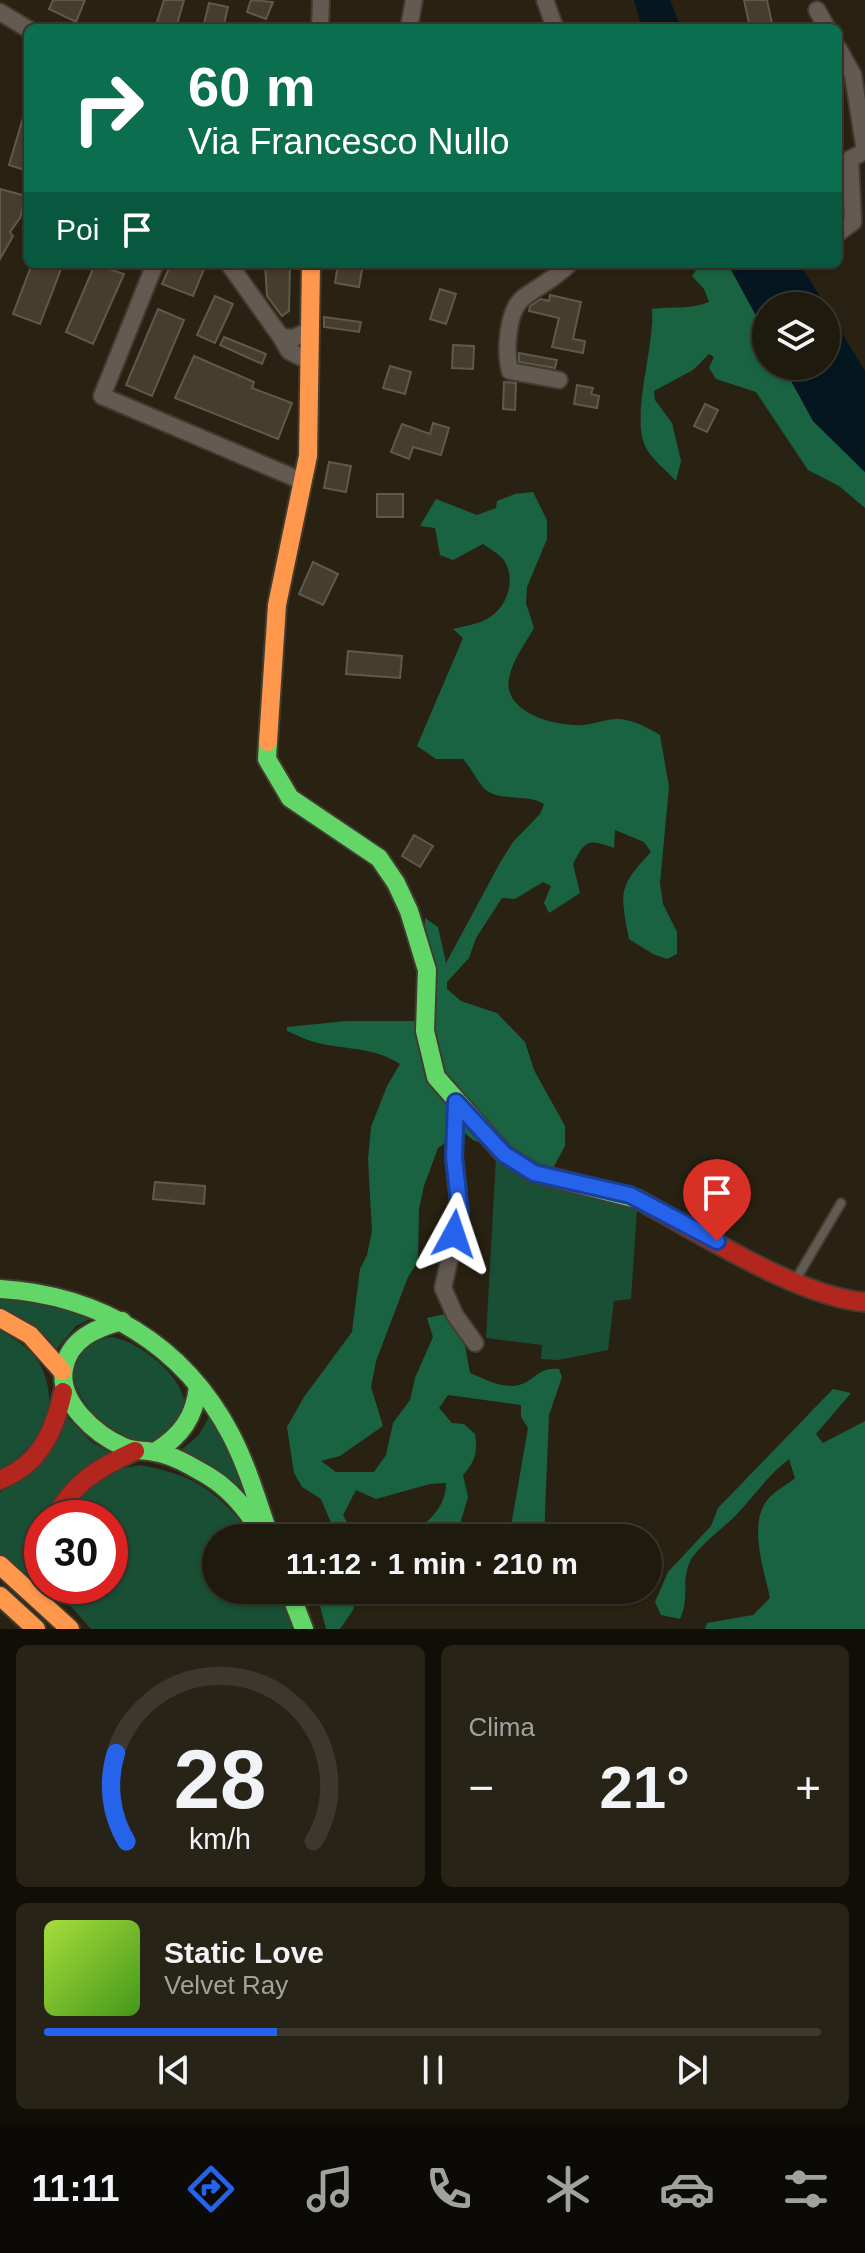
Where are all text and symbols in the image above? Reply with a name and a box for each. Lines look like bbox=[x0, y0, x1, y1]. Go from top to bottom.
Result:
text: 60 m bbox=[188, 55, 316, 118]
icon: right bbox=[56, 56, 160, 160]
text: Via Francesco Nullo bbox=[188, 121, 510, 162]
icon: arrive bbox=[115, 208, 159, 252]
text: Poi bbox=[56, 213, 99, 246]
map controls bbox=[752, 292, 840, 380]
button: layers bbox=[752, 292, 840, 380]
pin bbox=[683, 1159, 751, 1241]
icon: arrive bbox=[695, 1171, 739, 1215]
position arrow bbox=[412, 1192, 496, 1276]
speed limit sign: 30 bbox=[24, 1500, 128, 1604]
text: 11:12 · 1 min · 210 m bbox=[286, 1547, 578, 1580]
text: Clima bbox=[469, 1712, 535, 1742]
text: 28 bbox=[174, 1733, 267, 1826]
text: 21° bbox=[599, 1754, 690, 1821]
text: − bbox=[469, 1763, 494, 1812]
text: + bbox=[795, 1763, 821, 1812]
text: km/h bbox=[189, 1823, 251, 1855]
text: Static Love bbox=[164, 1936, 324, 1969]
text: Velvet Ray bbox=[164, 1970, 288, 2000]
icon: previous bbox=[152, 2048, 196, 2092]
icon: pause bbox=[411, 2048, 455, 2092]
icon: next bbox=[670, 2048, 714, 2092]
icon: directions bbox=[183, 2161, 239, 2217]
icon: music bbox=[302, 2161, 358, 2217]
icon: phone bbox=[421, 2161, 477, 2217]
icon: climate bbox=[540, 2161, 596, 2217]
icon: car bbox=[659, 2161, 715, 2217]
icon: filters bbox=[778, 2161, 834, 2217]
text: 11:11 bbox=[31, 2168, 120, 2209]

